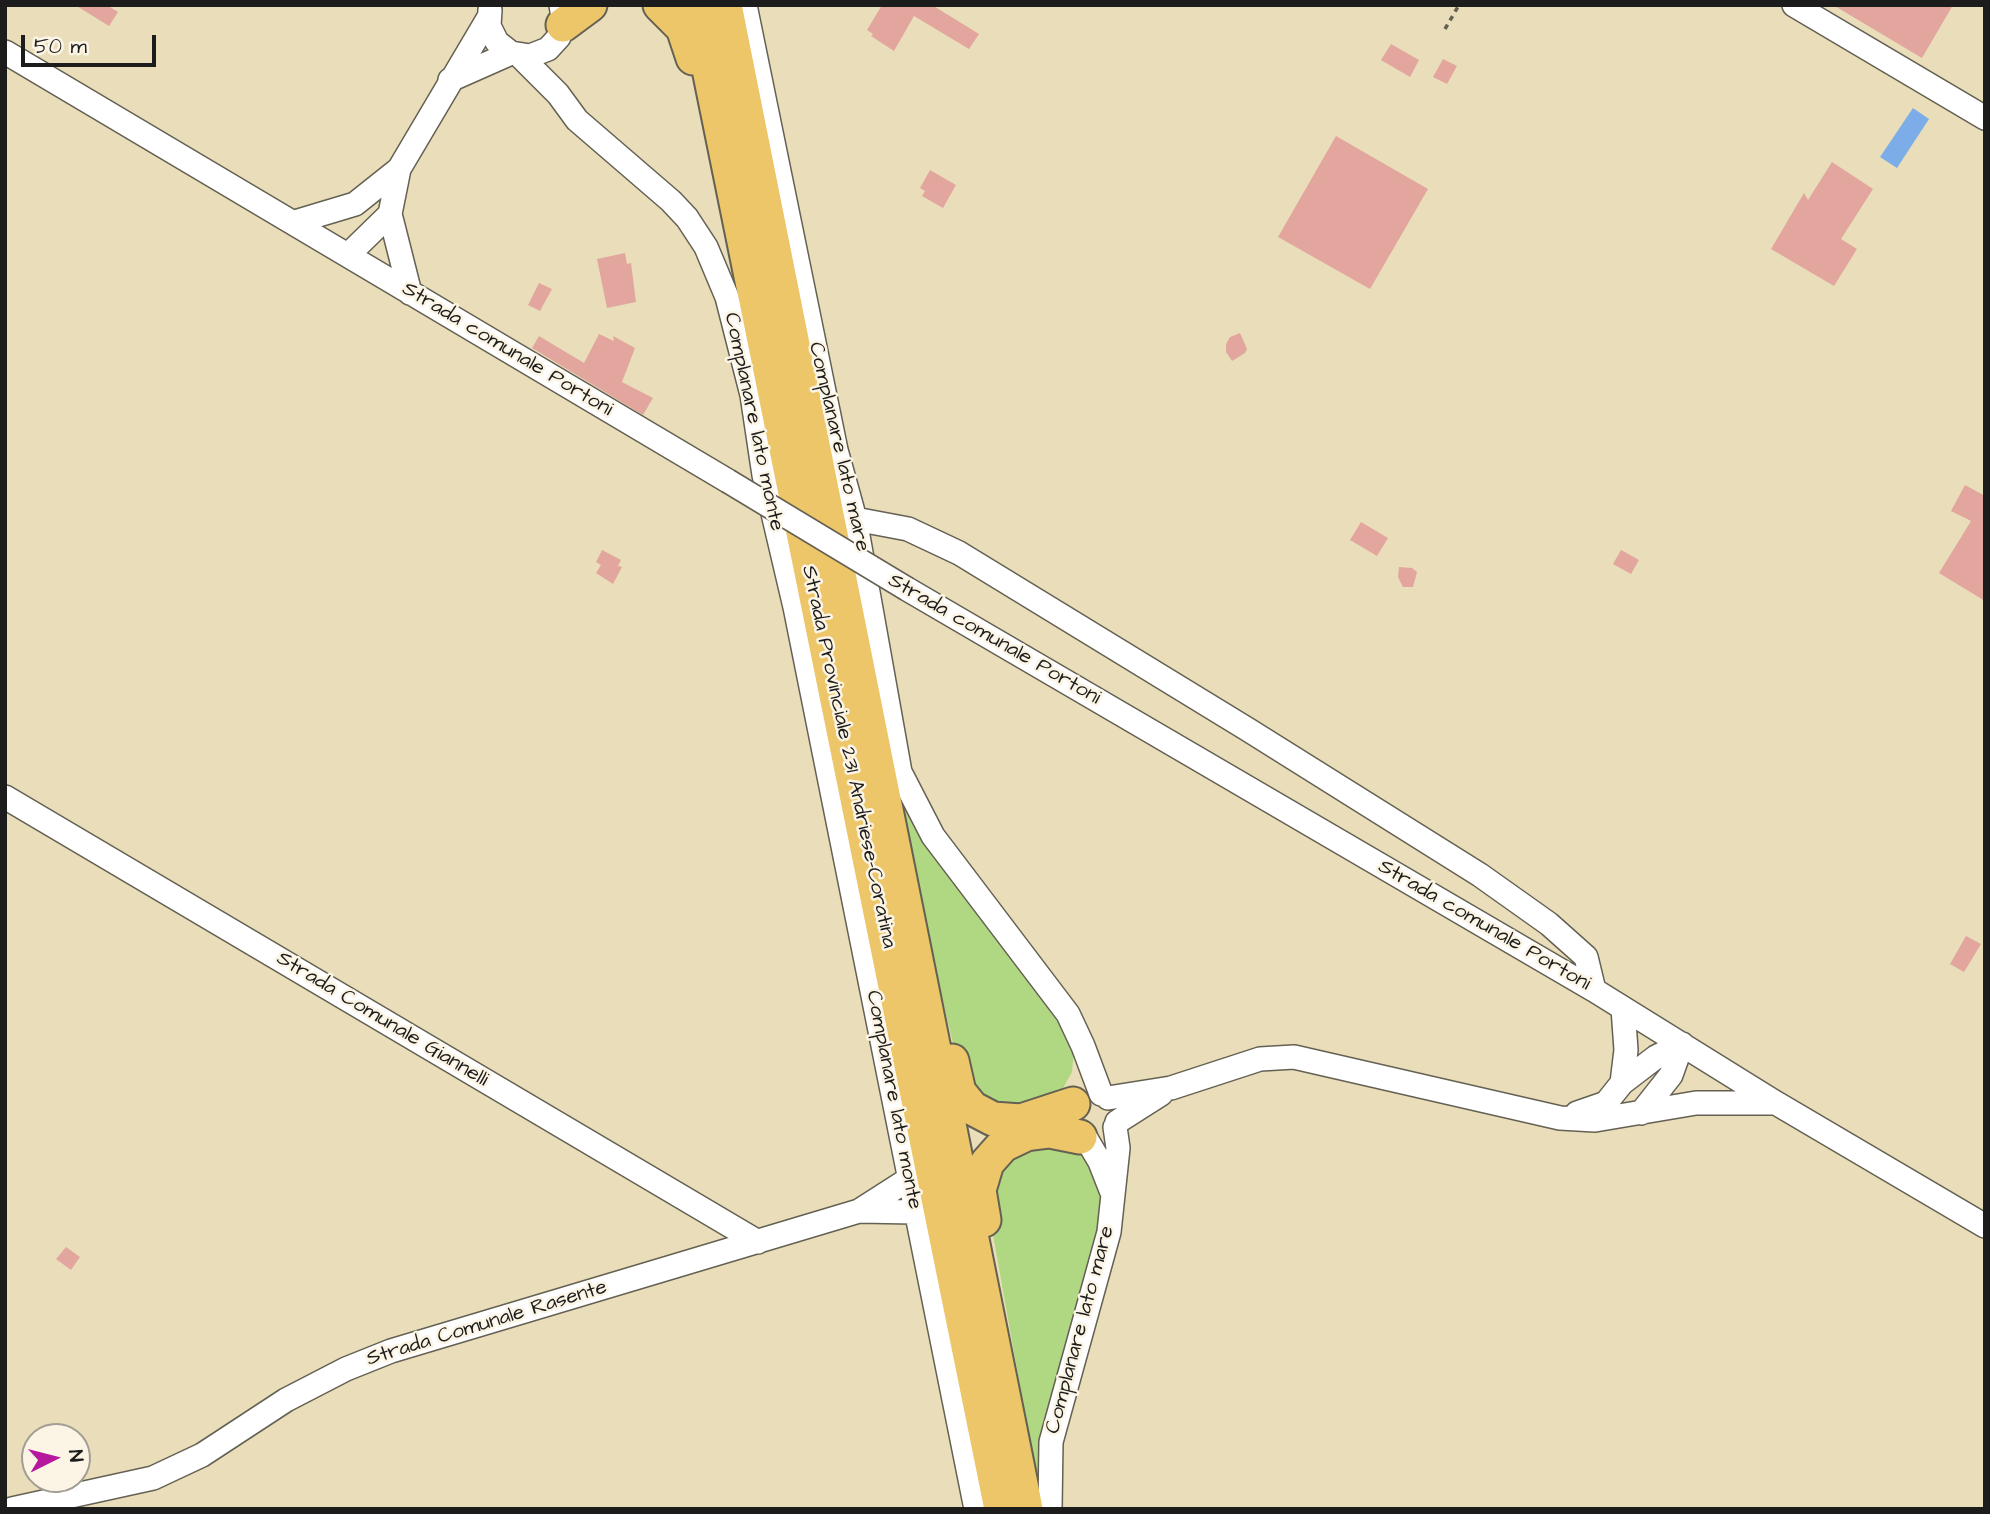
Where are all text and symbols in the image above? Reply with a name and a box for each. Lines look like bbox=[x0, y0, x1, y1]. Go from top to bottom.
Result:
scale bar bbox=[24, 21, 159, 65]
text: 50 m bbox=[34, 32, 87, 61]
street label: Strada comunale Portoni bbox=[397, 277, 617, 423]
street label: Complanare lato monte bbox=[718, 311, 788, 533]
street label: Complanare lato mare bbox=[802, 340, 874, 554]
street label: Strada Provinciale 231 Andriese-Coratina bbox=[795, 563, 901, 951]
street label: Strada comunale Portoni bbox=[883, 569, 1105, 711]
street label: Strada comunale Portoni bbox=[1373, 855, 1595, 997]
street label: Strada Comunale Giannelli bbox=[272, 947, 492, 1093]
street label: Complanare lato monte bbox=[859, 988, 927, 1212]
street label: Complanare lato mare bbox=[1041, 1223, 1121, 1437]
street label: Strada Comunale Rasente bbox=[364, 1275, 610, 1373]
north arrow bbox=[21, 1423, 91, 1493]
text: N bbox=[61, 1449, 89, 1463]

